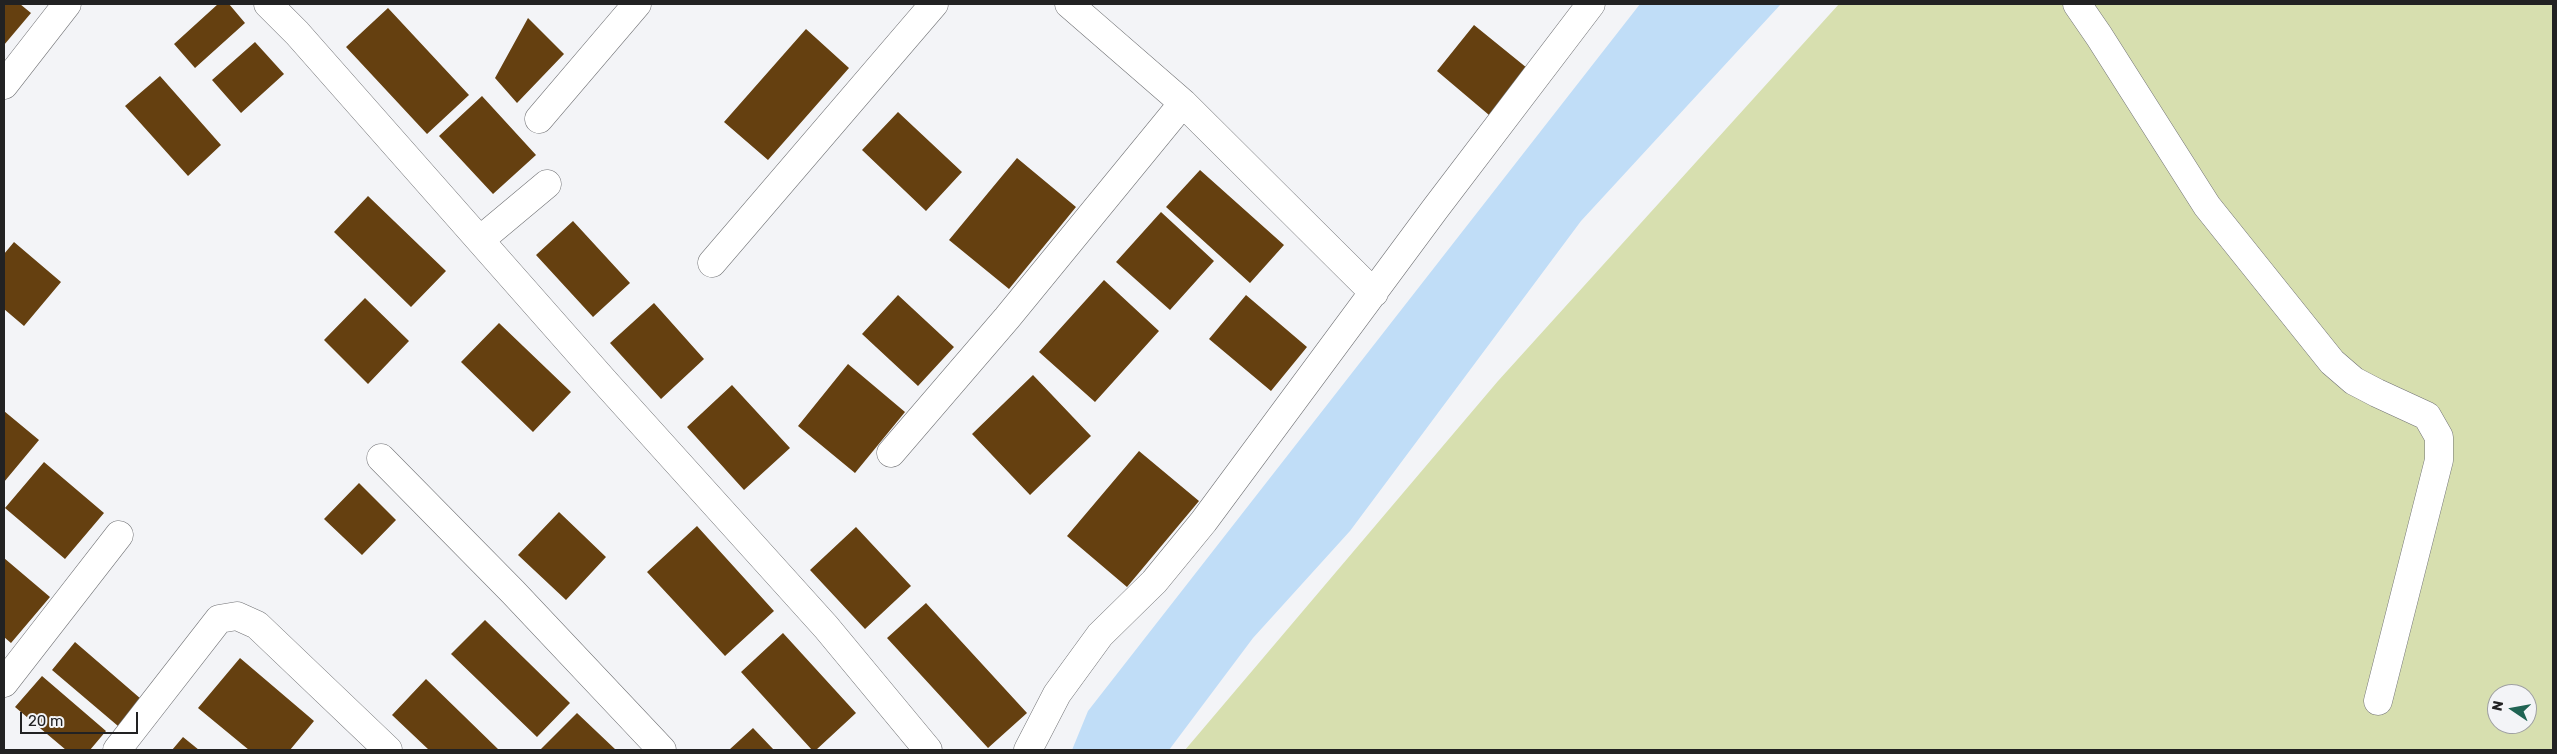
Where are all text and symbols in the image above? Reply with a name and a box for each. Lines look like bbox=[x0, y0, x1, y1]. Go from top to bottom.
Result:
north arrow bbox=[2487, 684, 2537, 734]
text: N bbox=[2488, 699, 2507, 713]
scale bar bbox=[22, 702, 140, 734]
text: 20 m bbox=[28, 712, 63, 730]

